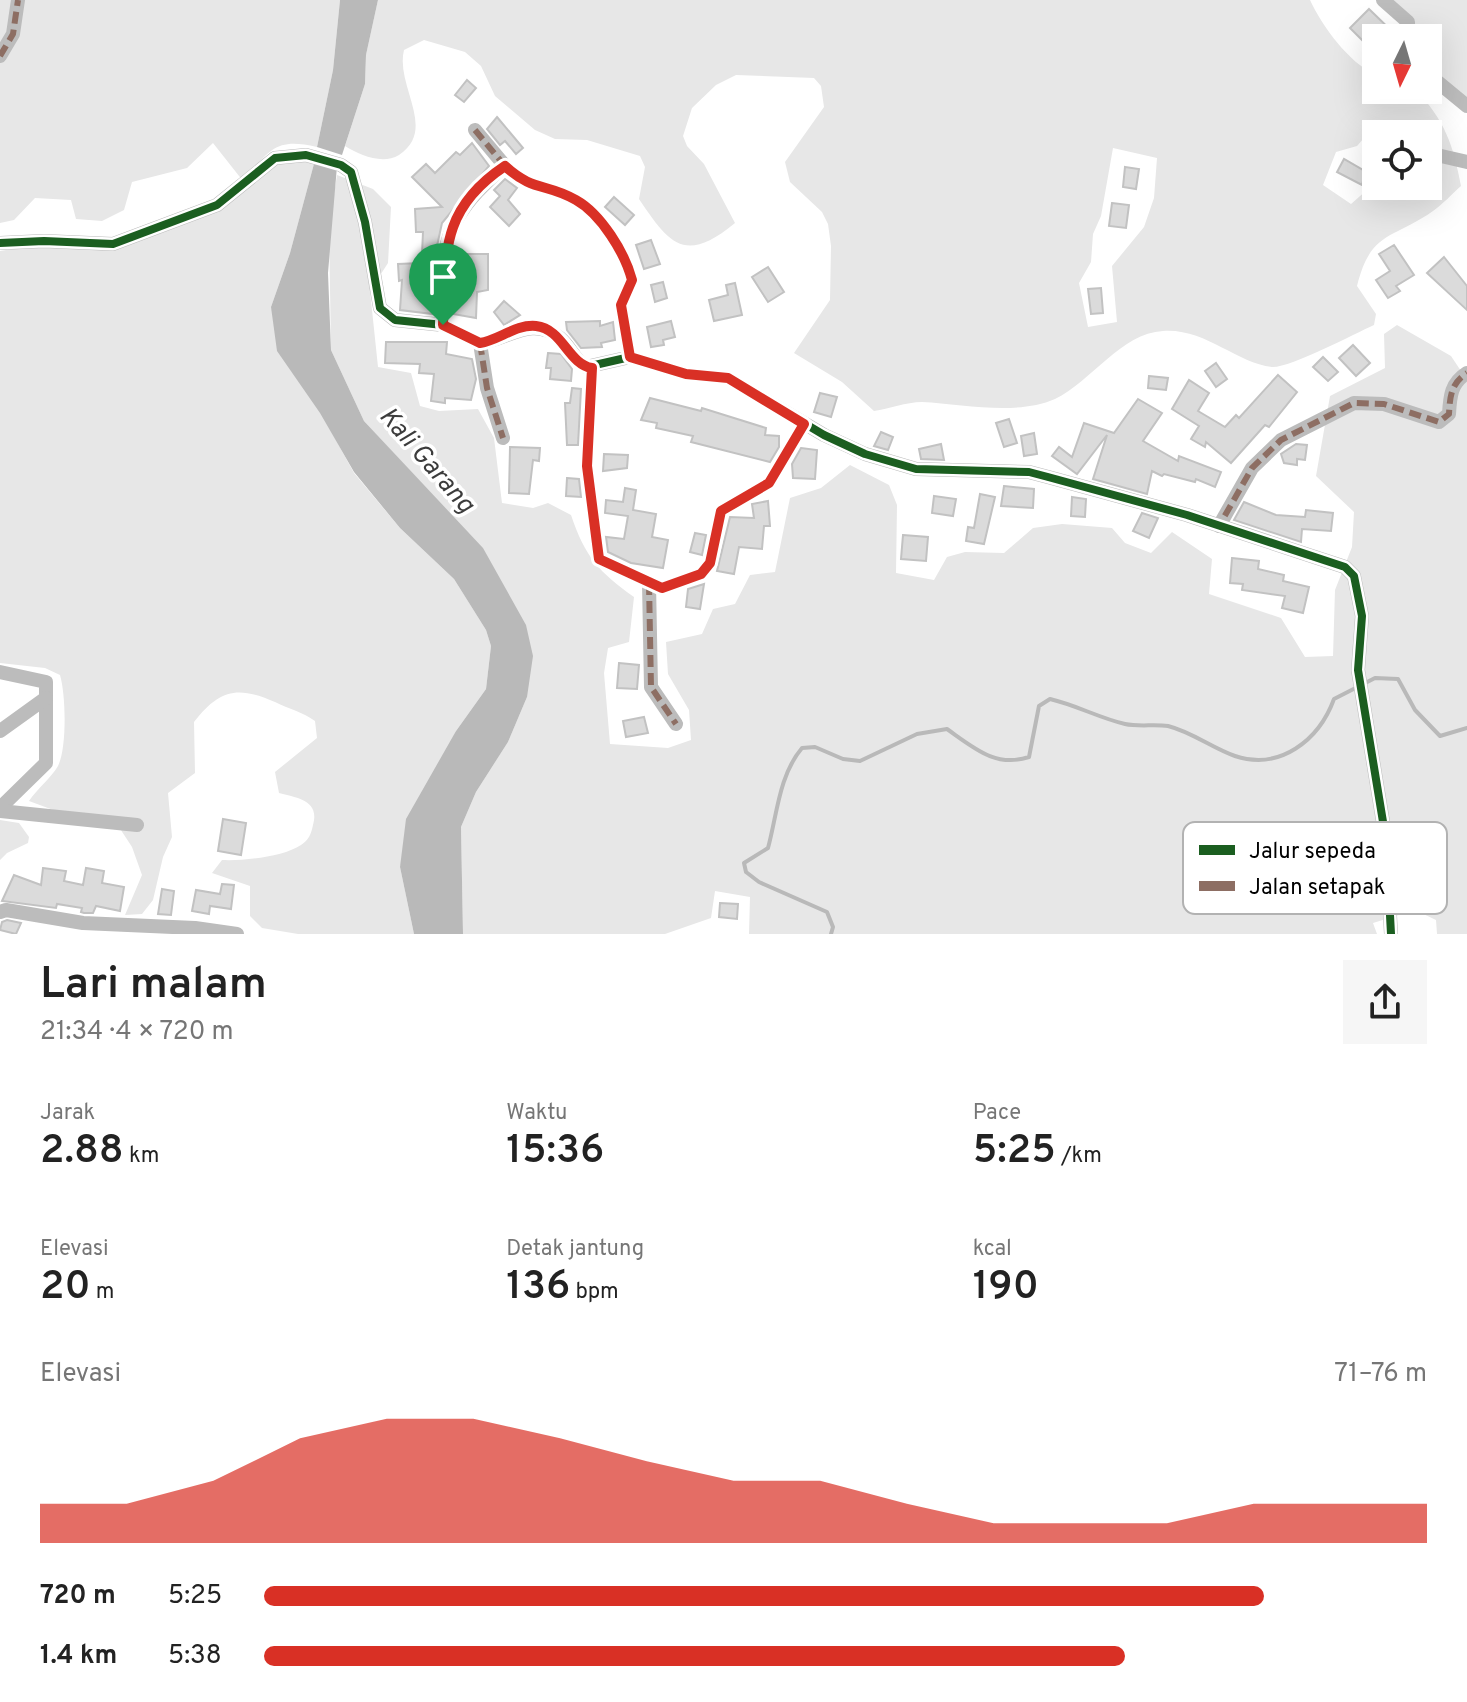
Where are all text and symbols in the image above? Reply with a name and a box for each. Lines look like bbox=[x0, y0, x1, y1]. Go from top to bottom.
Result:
north arrow bbox=[1362, 24, 1442, 104]
map controls bbox=[1362, 24, 1442, 200]
button: locate bbox=[1362, 120, 1442, 200]
pin bbox=[409, 243, 477, 325]
icon: arrive bbox=[421, 255, 465, 299]
water label: Kali Garang bbox=[371, 401, 482, 522]
legend bbox=[1183, 822, 1447, 914]
text: Jalur sepeda bbox=[1249, 839, 1376, 866]
text: Jalan setapak bbox=[1249, 875, 1385, 902]
text: Lari malam bbox=[40, 958, 267, 1014]
button: share bbox=[1343, 960, 1427, 1044]
text: 21:34 · 4 × 720 m bbox=[40, 1016, 234, 1049]
text: Jarak bbox=[40, 1100, 95, 1127]
text: Waktu bbox=[506, 1100, 567, 1127]
text: Pace bbox=[973, 1100, 1021, 1127]
text: 2.88 bbox=[40, 1127, 124, 1177]
text: 15:36 bbox=[506, 1127, 604, 1177]
text: 5:25 bbox=[973, 1127, 1056, 1177]
text: km bbox=[124, 1143, 159, 1170]
text: /km bbox=[1056, 1143, 1102, 1170]
text: Elevasi bbox=[40, 1236, 109, 1263]
text: Detak jantung bbox=[506, 1236, 644, 1263]
text: kcal bbox=[973, 1236, 1012, 1263]
text: 20 bbox=[40, 1263, 91, 1313]
text: 136 bbox=[506, 1263, 570, 1313]
text: 190 bbox=[973, 1263, 1039, 1313]
text: m bbox=[91, 1279, 114, 1306]
text: bpm bbox=[570, 1279, 619, 1306]
text: Elevasi bbox=[40, 1358, 121, 1391]
text: 71–76 m bbox=[1334, 1358, 1427, 1391]
text: 720 m bbox=[40, 1580, 116, 1613]
text: 5:25 bbox=[168, 1580, 222, 1613]
text: 1.4 km bbox=[40, 1640, 117, 1673]
text: 5:38 bbox=[168, 1640, 222, 1673]

